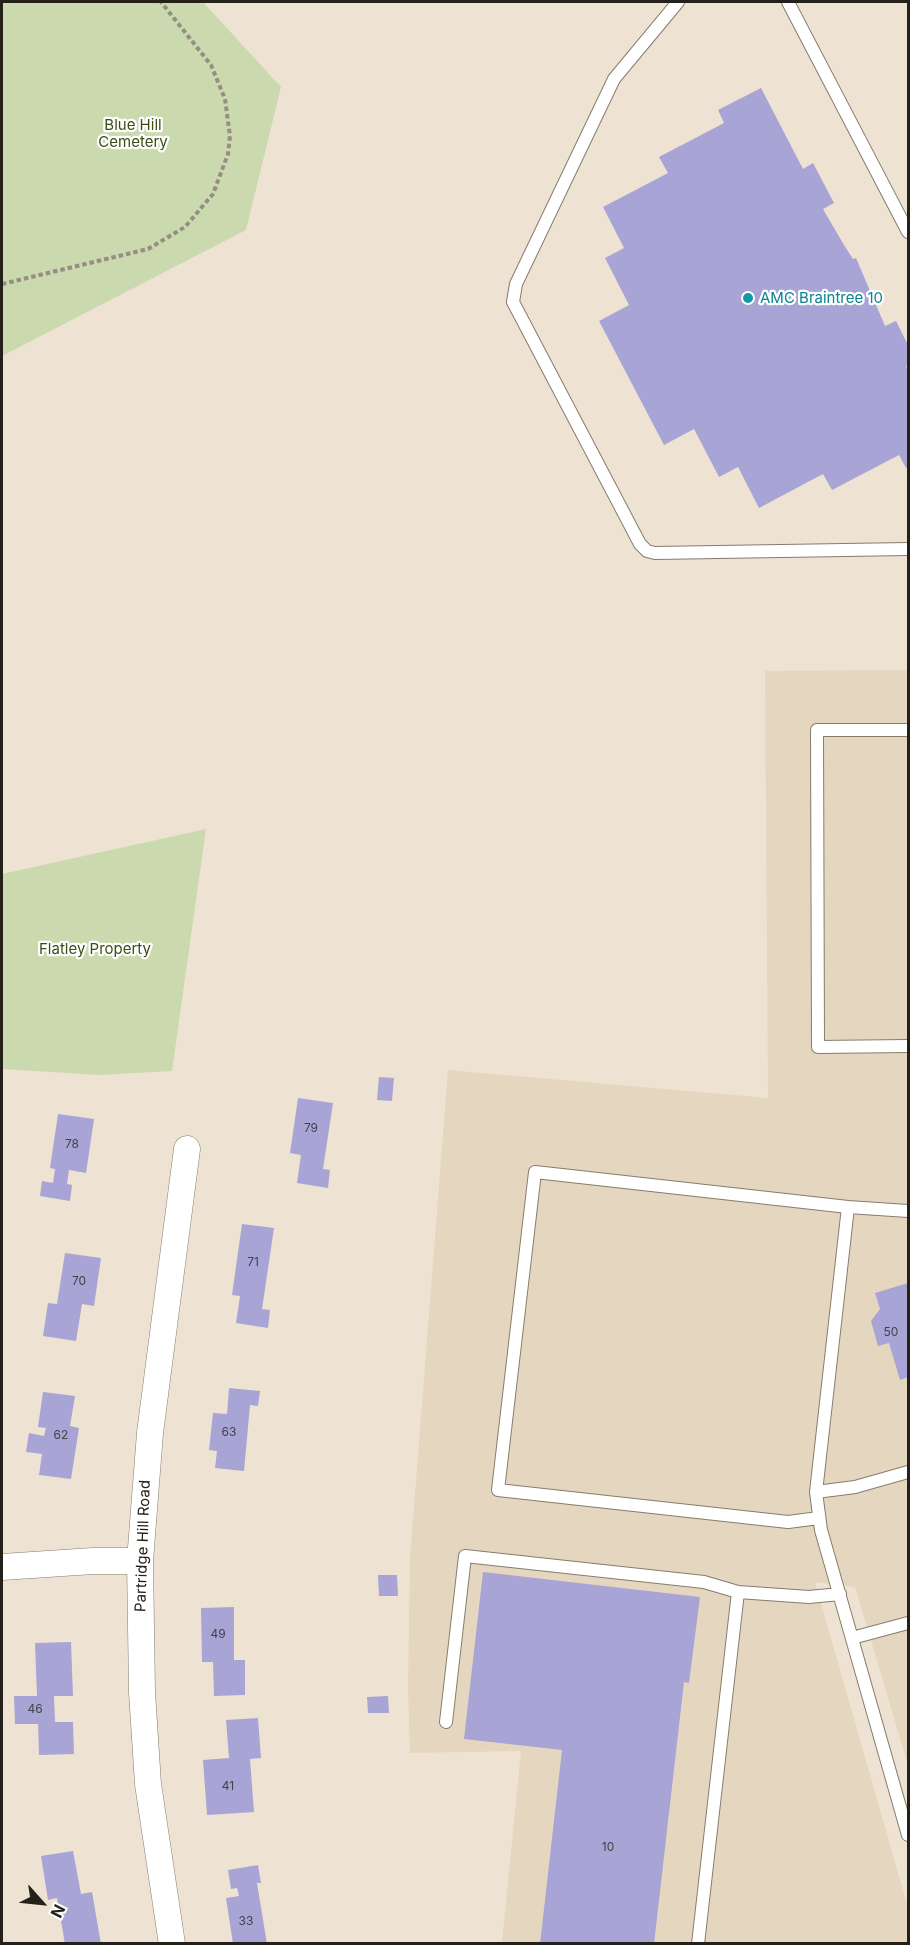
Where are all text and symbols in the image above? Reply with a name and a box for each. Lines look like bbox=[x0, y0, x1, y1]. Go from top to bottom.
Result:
park label: Blue Hill Cemetery bbox=[98, 116, 168, 151]
place label: AMC Braintree 10 bbox=[760, 289, 883, 307]
marker: AMC Braintree 10 bbox=[741, 291, 755, 305]
park label: Flatley Property bbox=[39, 940, 151, 958]
house number: 79 bbox=[304, 1121, 318, 1135]
house number: 78 bbox=[65, 1137, 79, 1151]
house number: 71 bbox=[247, 1255, 259, 1269]
house number: 70 bbox=[72, 1274, 86, 1288]
house number: 50 bbox=[884, 1325, 898, 1339]
house number: 63 bbox=[222, 1425, 236, 1439]
house number: 62 bbox=[54, 1428, 68, 1442]
street label: Partridge Hill Road bbox=[132, 1480, 154, 1612]
house number: 49 bbox=[210, 1627, 226, 1641]
house number: 46 bbox=[27, 1702, 43, 1716]
house number: 41 bbox=[222, 1779, 234, 1793]
house number: 10 bbox=[602, 1840, 614, 1854]
north arrow bbox=[12, 1873, 72, 1933]
text: N bbox=[46, 1901, 70, 1921]
house number: 33 bbox=[239, 1914, 253, 1928]

